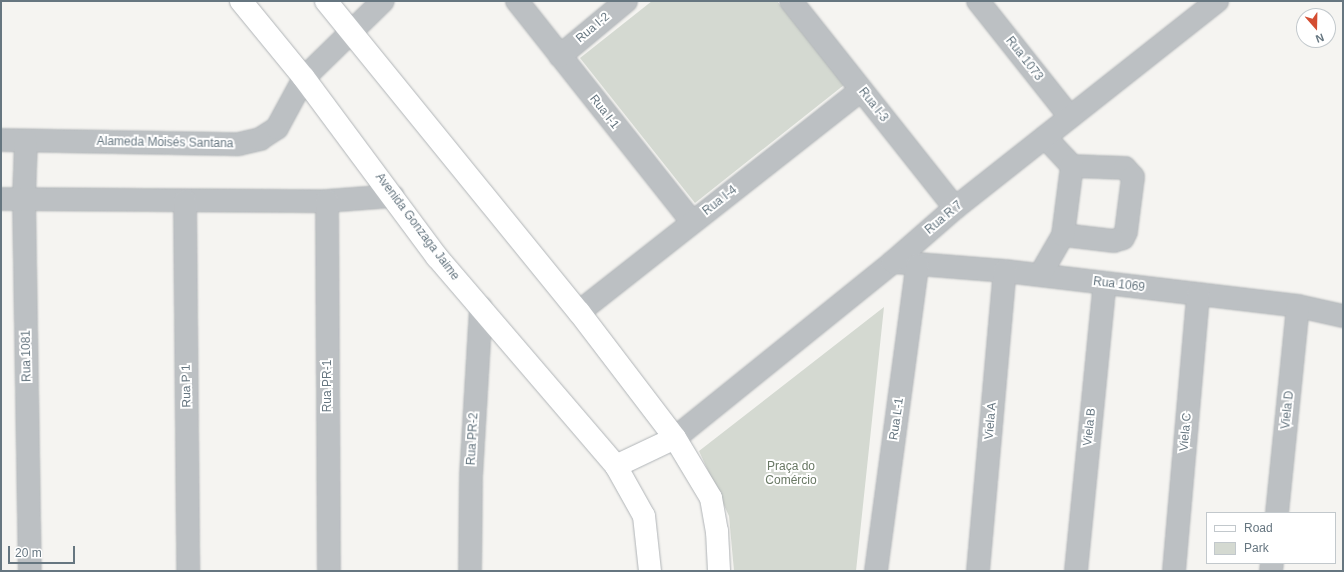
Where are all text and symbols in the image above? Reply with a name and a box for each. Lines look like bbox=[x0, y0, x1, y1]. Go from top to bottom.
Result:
north arrow bbox=[1296, 8, 1336, 48]
street label: Rua I-2 bbox=[573, 10, 613, 46]
text: N bbox=[1314, 31, 1326, 45]
street label: Rua 1073 bbox=[1002, 34, 1046, 84]
street label: Rua I-3 bbox=[855, 85, 891, 125]
street label: Rua I-1 bbox=[586, 92, 622, 132]
street label: Alameda Moisés Santana bbox=[97, 135, 233, 151]
street label: Avenida Gonzaga Jaime bbox=[372, 171, 462, 283]
street label: Rua I-4 bbox=[700, 183, 740, 219]
street label: Rua R 7 bbox=[923, 198, 965, 238]
street label: Rua 1069 bbox=[1092, 275, 1146, 295]
street label: Rua 1081 bbox=[19, 330, 35, 382]
street label: Rua PR-1 bbox=[321, 360, 335, 412]
street label: Rua P 1 bbox=[179, 364, 195, 408]
street label: Viela D bbox=[1279, 390, 1297, 430]
street label: Rua L-1 bbox=[887, 397, 907, 441]
street label: Viela A bbox=[982, 402, 1000, 440]
street label: Viela B bbox=[1081, 407, 1099, 447]
street label: Rua PR-2 bbox=[464, 412, 482, 466]
street label: Viela C bbox=[1177, 412, 1195, 452]
park label: Praça do Comércio bbox=[765, 460, 817, 488]
legend bbox=[1206, 512, 1336, 564]
text: Road bbox=[1244, 521, 1273, 535]
scale bar bbox=[10, 538, 77, 564]
text: Park bbox=[1244, 541, 1269, 555]
text: 20 m bbox=[15, 546, 42, 560]

